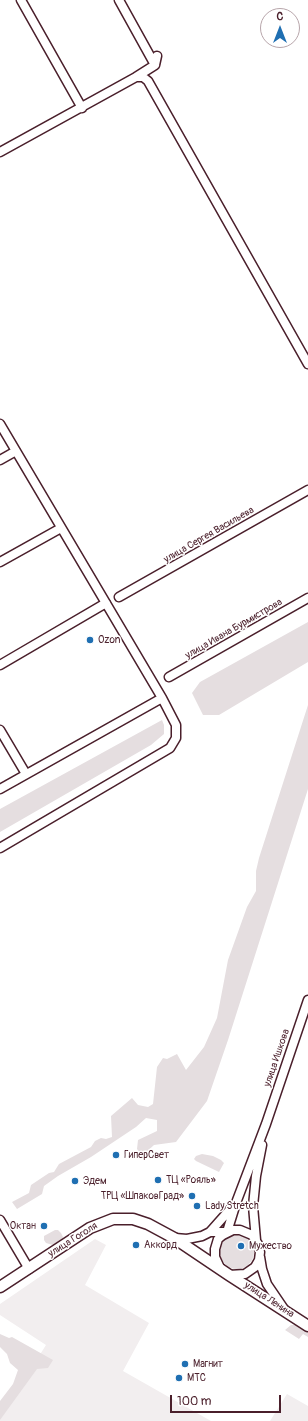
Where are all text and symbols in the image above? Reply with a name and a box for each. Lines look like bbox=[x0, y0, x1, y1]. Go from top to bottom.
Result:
north arrow bbox=[260, 8, 300, 48]
text: С bbox=[277, 10, 283, 23]
street label: улица Сергея Васильева bbox=[162, 504, 256, 566]
street label: улица Ивана Бурмистрова bbox=[183, 596, 285, 662]
place label: Ozon bbox=[98, 634, 120, 646]
marker: Ozon bbox=[85, 635, 95, 645]
street label: улица Ишкова bbox=[262, 1028, 292, 1088]
place label: ГиперСвет bbox=[124, 1149, 169, 1161]
marker: ГиперСвет bbox=[111, 1150, 121, 1160]
place label: ТЦ «Рояль» bbox=[166, 1174, 216, 1186]
place label: Эдем bbox=[83, 1175, 107, 1187]
marker: ТЦ «Рояль» bbox=[153, 1175, 163, 1185]
marker: Эдем bbox=[70, 1176, 80, 1186]
place label: ТРЦ «ШпаковГрад» bbox=[101, 1190, 184, 1202]
marker: ТРЦ «ШпаковГрад» bbox=[187, 1191, 197, 1201]
place label: Lady Stretch bbox=[205, 1200, 259, 1212]
marker: Lady Stretch bbox=[192, 1201, 202, 1211]
place label: Октан bbox=[10, 1220, 36, 1232]
street label: улица Гоголя bbox=[46, 1220, 100, 1260]
marker: Октан bbox=[39, 1221, 49, 1231]
place label: Аккорд bbox=[144, 1239, 177, 1251]
marker: Аккорд bbox=[131, 1240, 141, 1250]
place label: Мужество bbox=[249, 1240, 292, 1252]
marker: Мужество bbox=[236, 1241, 246, 1251]
street label: улица Ленина bbox=[242, 1279, 296, 1321]
place label: Магнит bbox=[193, 1358, 223, 1370]
marker: Магнит bbox=[180, 1359, 190, 1369]
place label: МТС bbox=[187, 1372, 206, 1384]
marker: МТС bbox=[174, 1373, 184, 1383]
scale bar bbox=[172, 1387, 283, 1413]
text: 100 m bbox=[177, 1394, 211, 1409]

